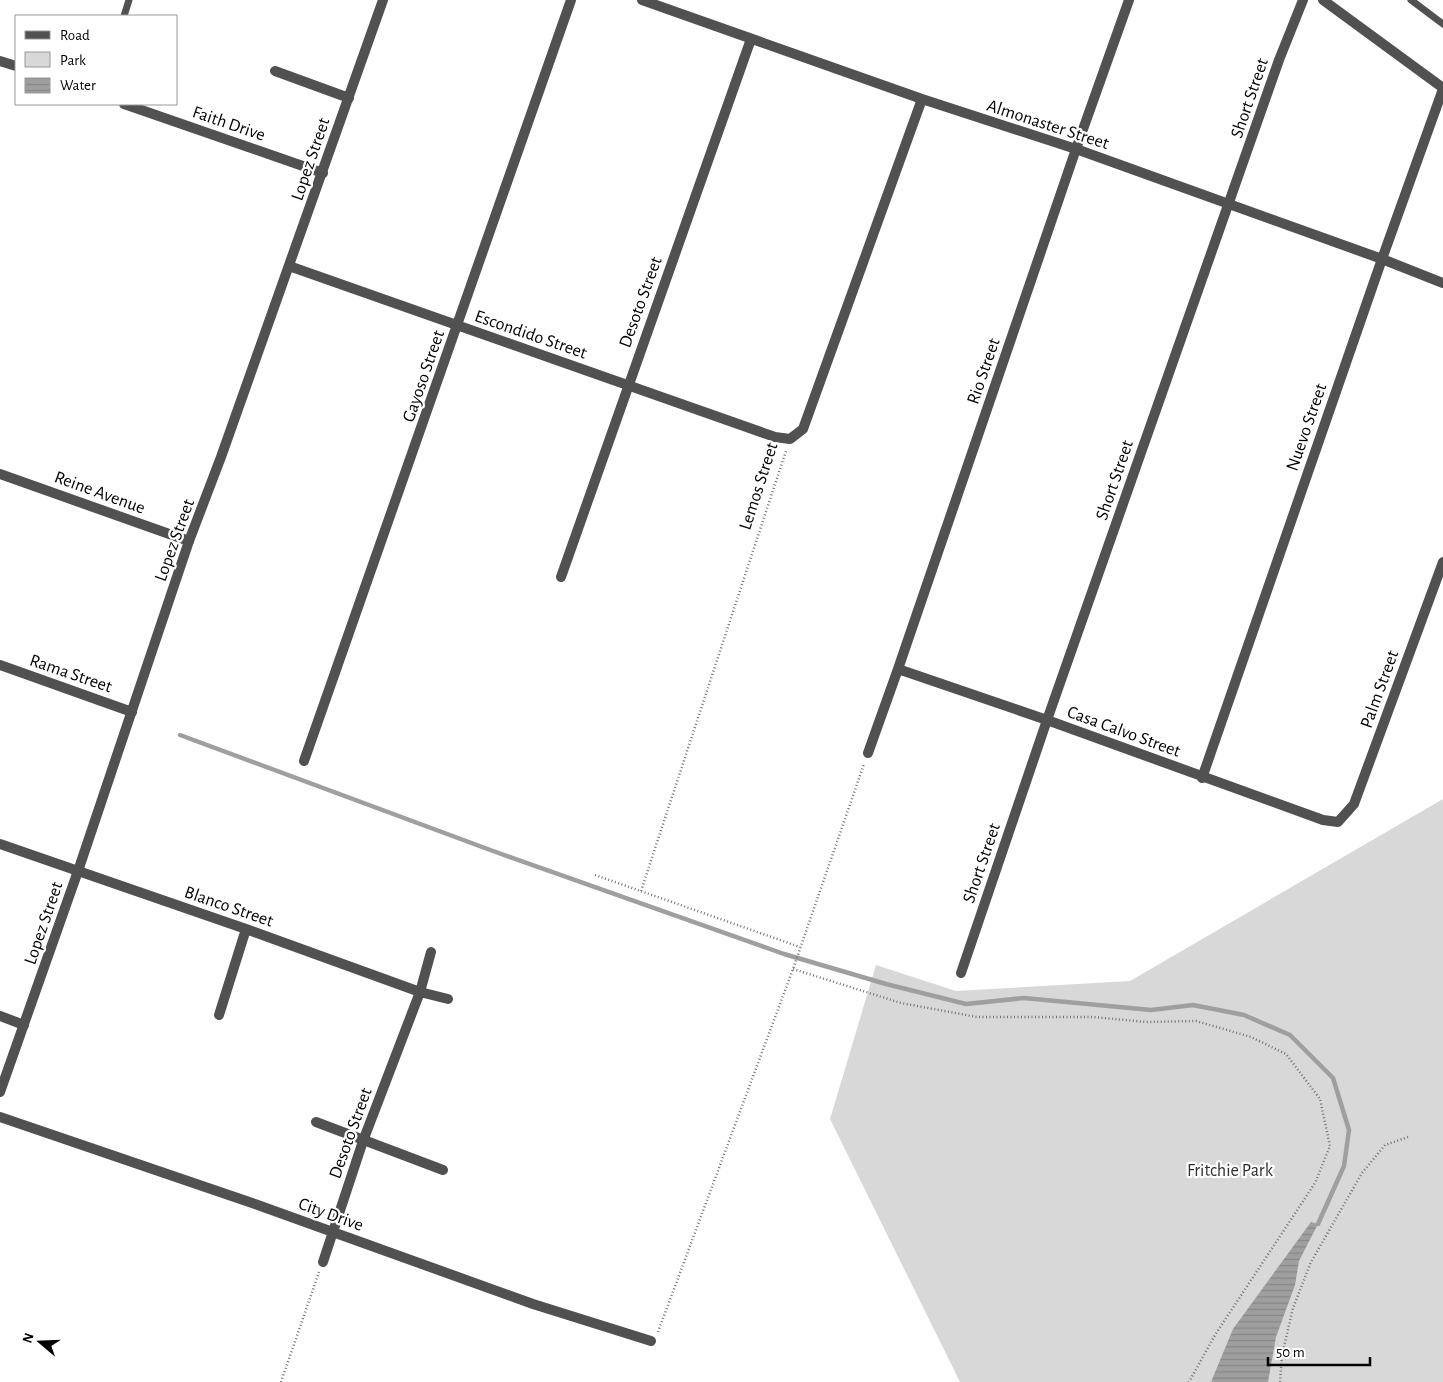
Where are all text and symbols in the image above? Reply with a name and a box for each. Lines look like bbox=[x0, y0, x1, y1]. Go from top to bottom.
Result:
legend bbox=[15, 15, 178, 105]
text: Road bbox=[60, 28, 90, 43]
text: Park bbox=[60, 53, 86, 68]
street label: Short Street bbox=[1228, 56, 1272, 141]
text: Water bbox=[60, 78, 96, 93]
street label: Almonaster Street bbox=[984, 97, 1111, 153]
street label: Faith Drive bbox=[190, 103, 267, 145]
street label: Lopez Street bbox=[288, 115, 334, 203]
street label: Desoto Street bbox=[616, 254, 666, 350]
street label: Escondido Street bbox=[472, 307, 589, 363]
street label: Gayoso Street bbox=[400, 328, 448, 425]
street label: Rio Street bbox=[964, 336, 1004, 407]
street label: Nuevo Street bbox=[1284, 381, 1330, 473]
street label: Short Street bbox=[1093, 438, 1137, 523]
street label: Lemos Street bbox=[736, 440, 782, 532]
street label: Reine Avenue bbox=[52, 468, 147, 518]
street label: Lopez Street bbox=[152, 496, 198, 584]
street label: Palm Street bbox=[1358, 648, 1402, 731]
street label: Rama Street bbox=[27, 651, 114, 697]
street label: Casa Calvo Street bbox=[1065, 703, 1183, 761]
street label: Short Street bbox=[960, 821, 1004, 906]
street label: Lopez Street bbox=[21, 879, 67, 967]
street label: Blanco Street bbox=[182, 883, 276, 931]
street label: Desoto Street bbox=[326, 1085, 376, 1181]
park label: Fritchie Park bbox=[1187, 1162, 1274, 1180]
street label: City Drive bbox=[296, 1195, 365, 1235]
north arrow bbox=[15, 1317, 65, 1367]
text: N bbox=[20, 1331, 37, 1345]
scale bar bbox=[1268, 1334, 1370, 1366]
text: 50 m bbox=[1276, 1345, 1305, 1360]

